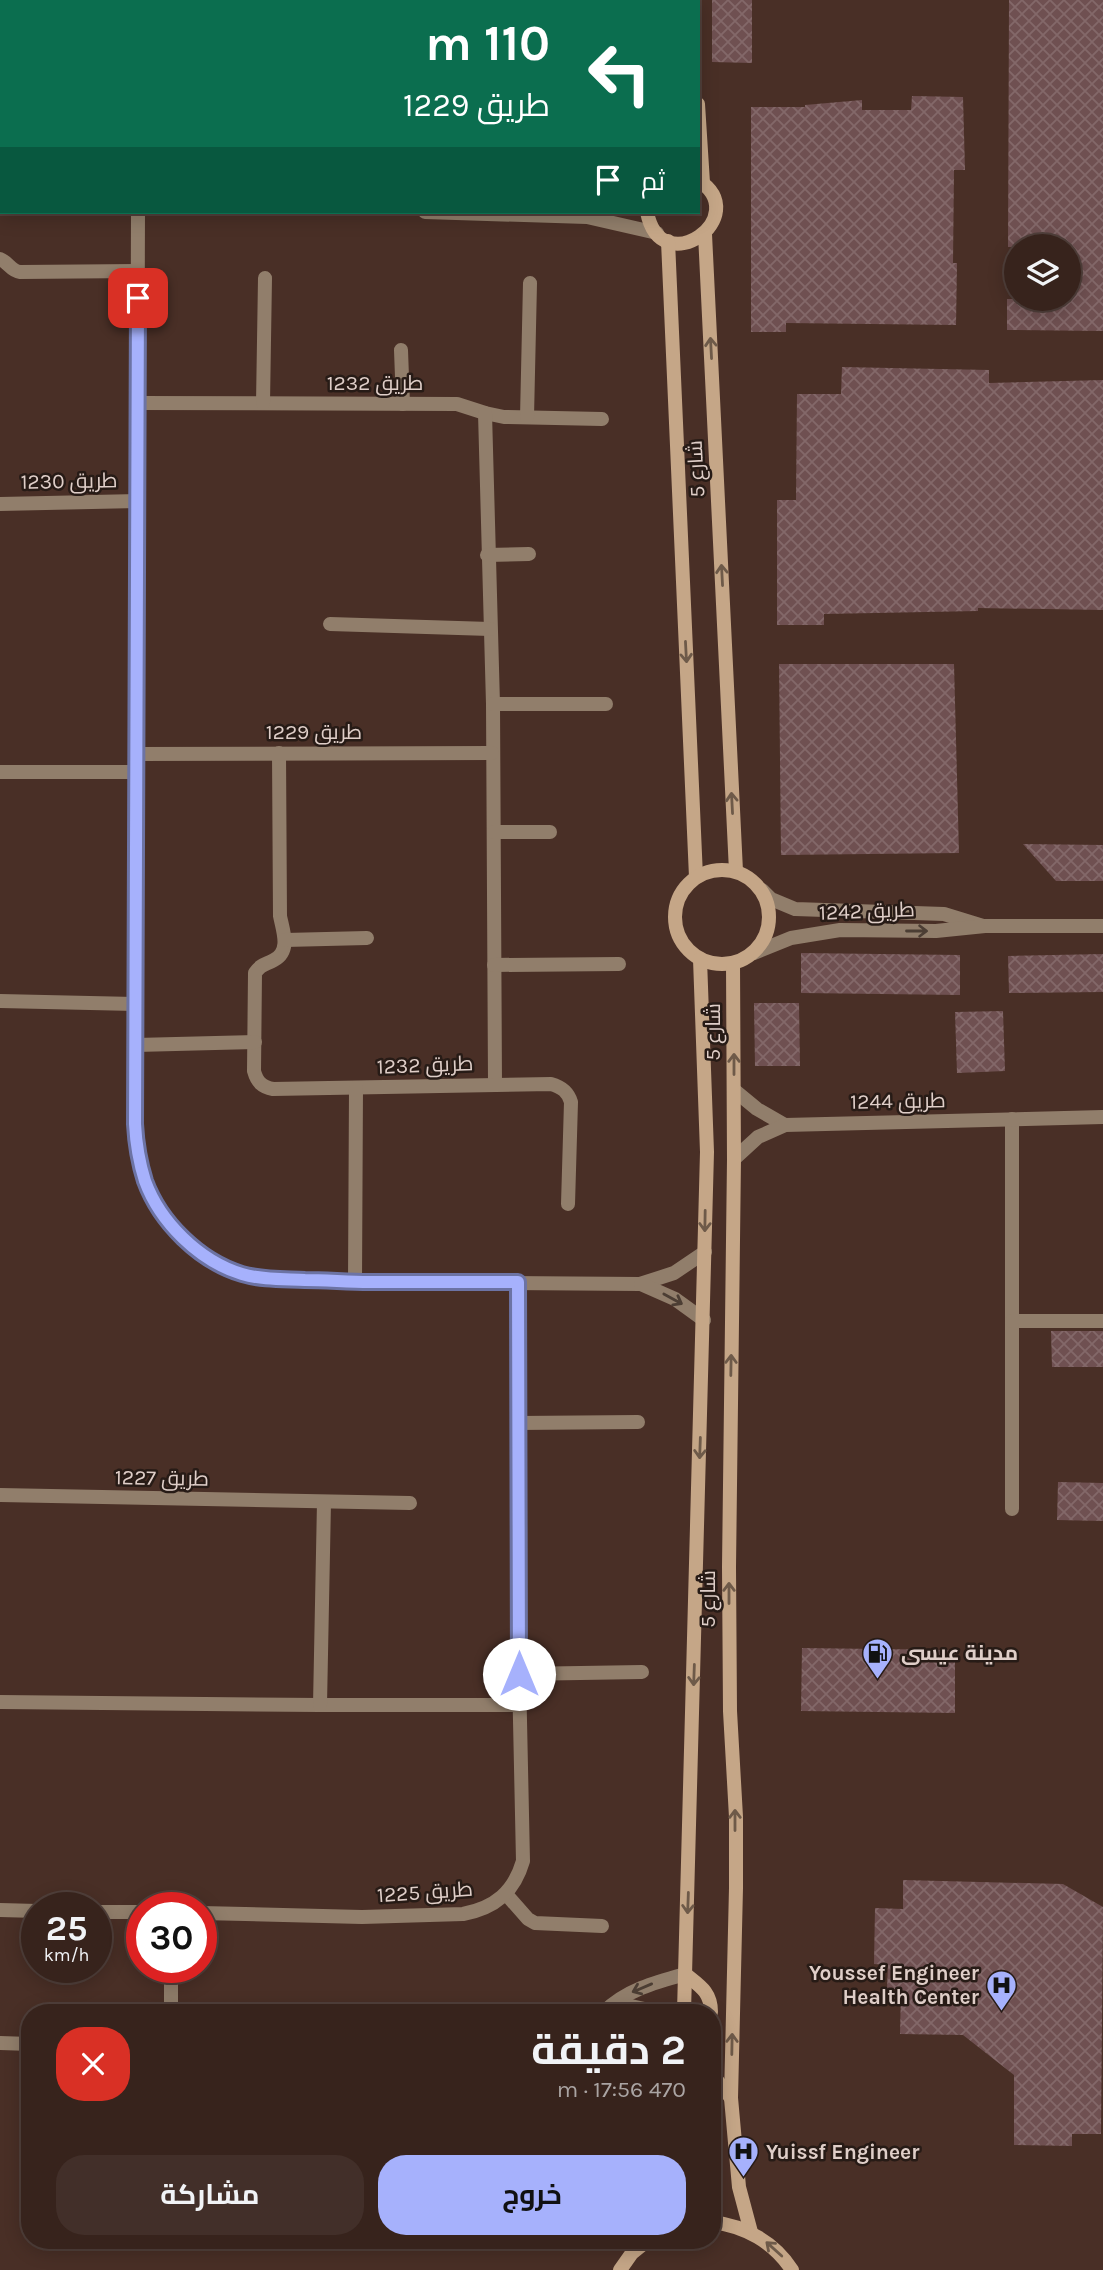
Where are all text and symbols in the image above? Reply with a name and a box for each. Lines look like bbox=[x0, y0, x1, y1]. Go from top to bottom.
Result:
text: 110 m bbox=[425, 15, 550, 72]
icon: left bbox=[574, 28, 665, 119]
text: طريق 1229 bbox=[403, 87, 550, 124]
icon: arrive bbox=[589, 161, 627, 199]
text: ثم bbox=[641, 166, 665, 197]
map controls bbox=[1004, 234, 1081, 311]
button: layers bbox=[1004, 234, 1081, 311]
pin bbox=[108, 268, 168, 328]
icon: arrive bbox=[119, 279, 157, 317]
one-way arrow bbox=[704, 337, 717, 360]
street label: طريق 1232 bbox=[327, 371, 423, 396]
street label: شارع 5 bbox=[683, 440, 711, 498]
street label: طريق 1230 bbox=[20, 468, 118, 495]
one-way arrow bbox=[715, 564, 728, 587]
one-way arrow bbox=[680, 640, 693, 662]
street label: طريق 1229 bbox=[266, 720, 362, 745]
one-way arrow bbox=[726, 791, 739, 814]
street label: طريق 1242 bbox=[819, 897, 915, 926]
one-way arrow bbox=[905, 924, 928, 938]
street label: شارع 5 bbox=[701, 1003, 727, 1061]
street label: طريق 1232 bbox=[376, 1051, 474, 1080]
one-way arrow bbox=[727, 1053, 741, 1076]
street label: طريق 1244 bbox=[850, 1088, 946, 1115]
one-way arrow bbox=[699, 1209, 712, 1232]
one-way arrow bbox=[663, 1292, 683, 1306]
one-way arrow bbox=[724, 1354, 738, 1377]
one-way arrow bbox=[694, 1436, 707, 1459]
street label: طريق 1227 bbox=[115, 1465, 209, 1492]
street label: شارع 5 bbox=[696, 1570, 722, 1628]
one-way arrow bbox=[722, 1581, 736, 1604]
fuel station icon: مدينة عيسى bbox=[861, 1636, 895, 1680]
position arrow bbox=[482, 1637, 556, 1711]
place label: مدينة عيسى bbox=[901, 1641, 1018, 1665]
one-way arrow bbox=[688, 1664, 701, 1687]
one-way arrow bbox=[728, 1809, 742, 1832]
street label: طريق 1225 bbox=[376, 1877, 474, 1908]
one-way arrow bbox=[681, 1891, 694, 1914]
speed limit sign: 30 bbox=[126, 1892, 217, 1983]
text: 25 bbox=[46, 1908, 87, 1949]
text: km/h bbox=[44, 1944, 89, 1966]
place label: Youssef Engineer Health Center bbox=[809, 1961, 980, 2009]
hospital icon: Youssef Engineer Health Center bbox=[985, 1968, 1019, 2012]
one-way arrow bbox=[632, 1982, 653, 1995]
text: 2 دقيقة bbox=[531, 2025, 686, 2075]
button: close bbox=[56, 2027, 130, 2101]
one-way arrow bbox=[725, 2032, 739, 2055]
text: 470 m · 17:56 bbox=[557, 2076, 686, 2103]
hospital icon: Yuissf Engineer bbox=[726, 2135, 760, 2179]
place label: Yuissf Engineer bbox=[766, 2140, 920, 2164]
button: مشاركة bbox=[56, 2155, 364, 2235]
button: خروج bbox=[378, 2155, 686, 2235]
one-way arrow bbox=[765, 2241, 783, 2257]

